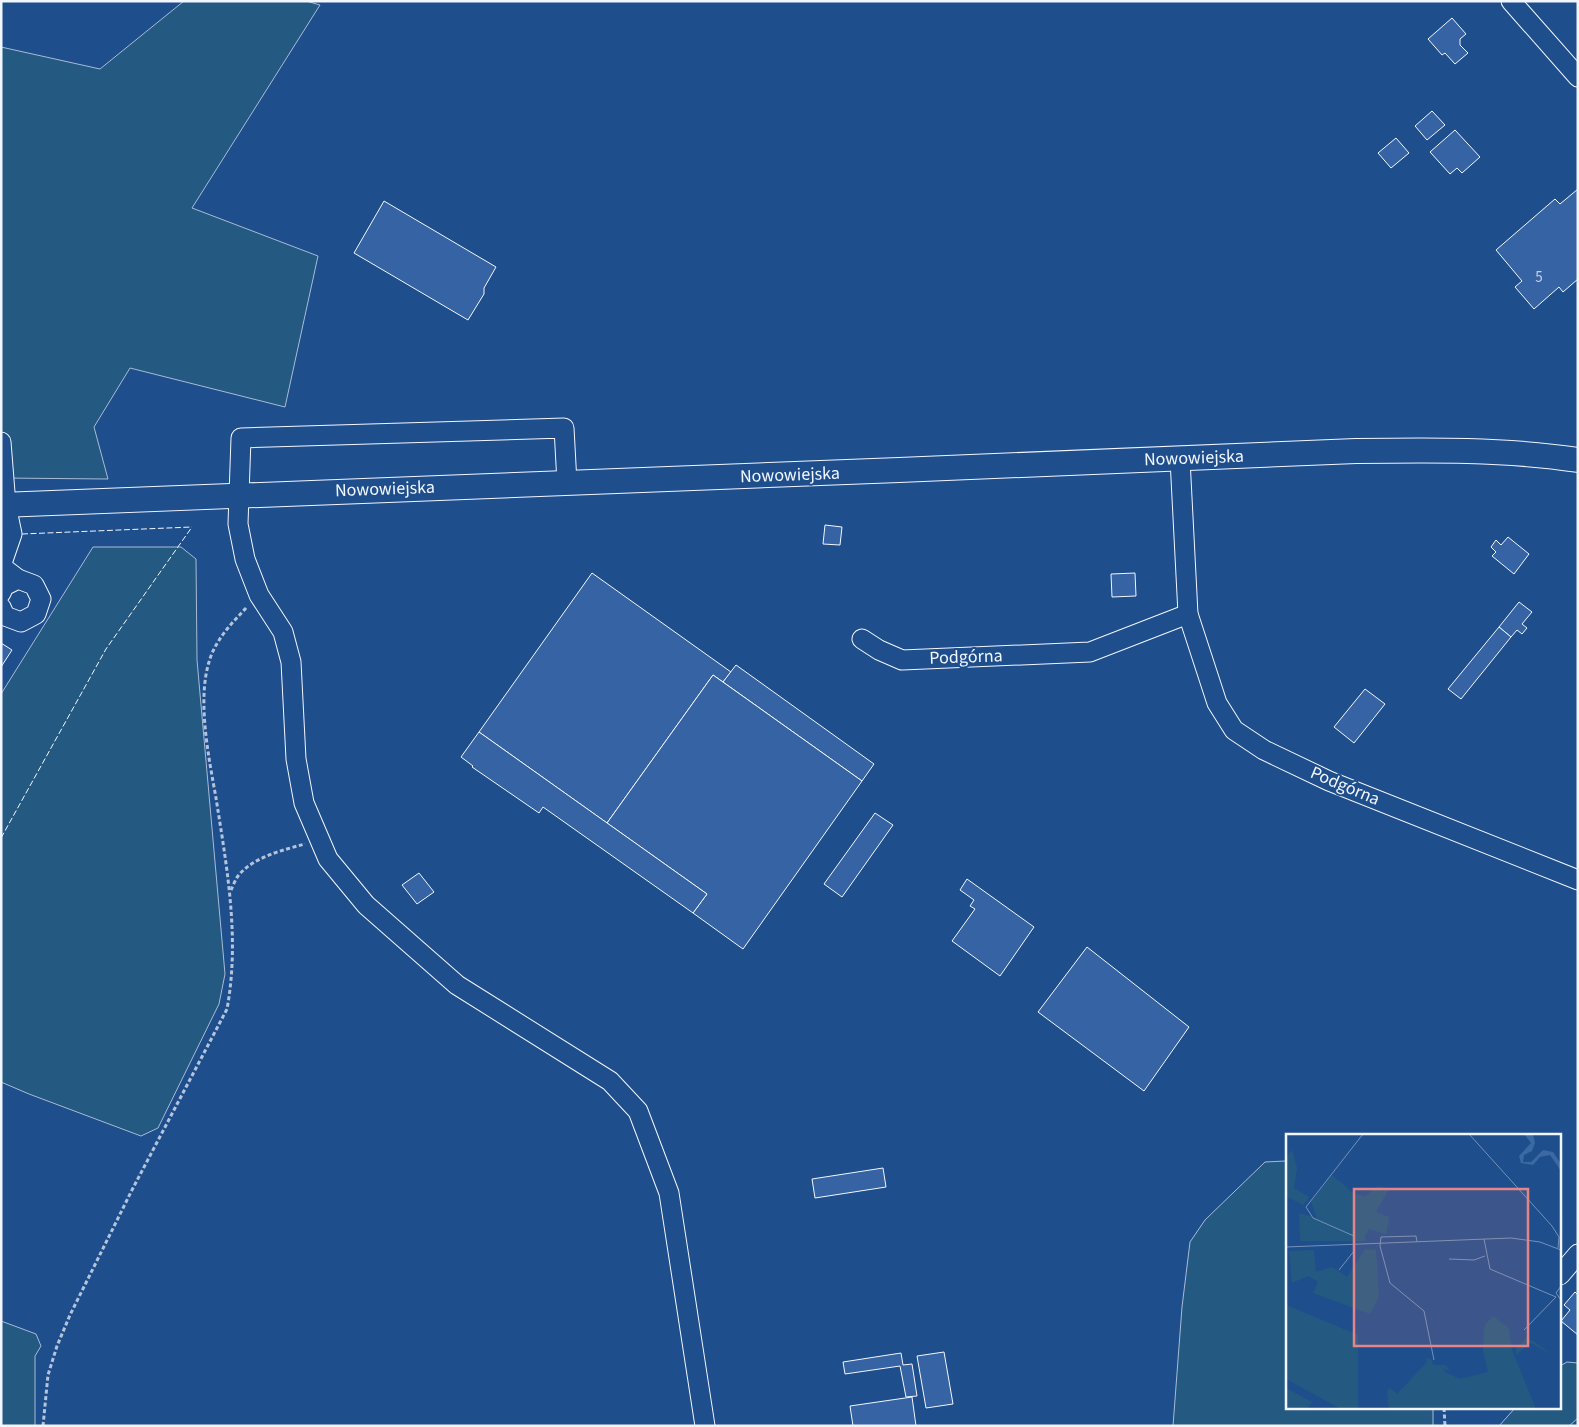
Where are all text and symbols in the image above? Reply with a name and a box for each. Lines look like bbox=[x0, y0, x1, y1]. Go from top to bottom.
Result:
house number: 5 bbox=[1535, 267, 1543, 288]
street label: Nowowiejska bbox=[1144, 444, 1244, 472]
street label: Nowowiejska bbox=[740, 461, 840, 489]
street label: Nowowiejska bbox=[335, 475, 435, 503]
street label: Podgórna bbox=[929, 643, 1003, 671]
street label: Podgórna bbox=[1306, 760, 1384, 812]
inset map bbox=[1286, 1134, 1562, 1410]

